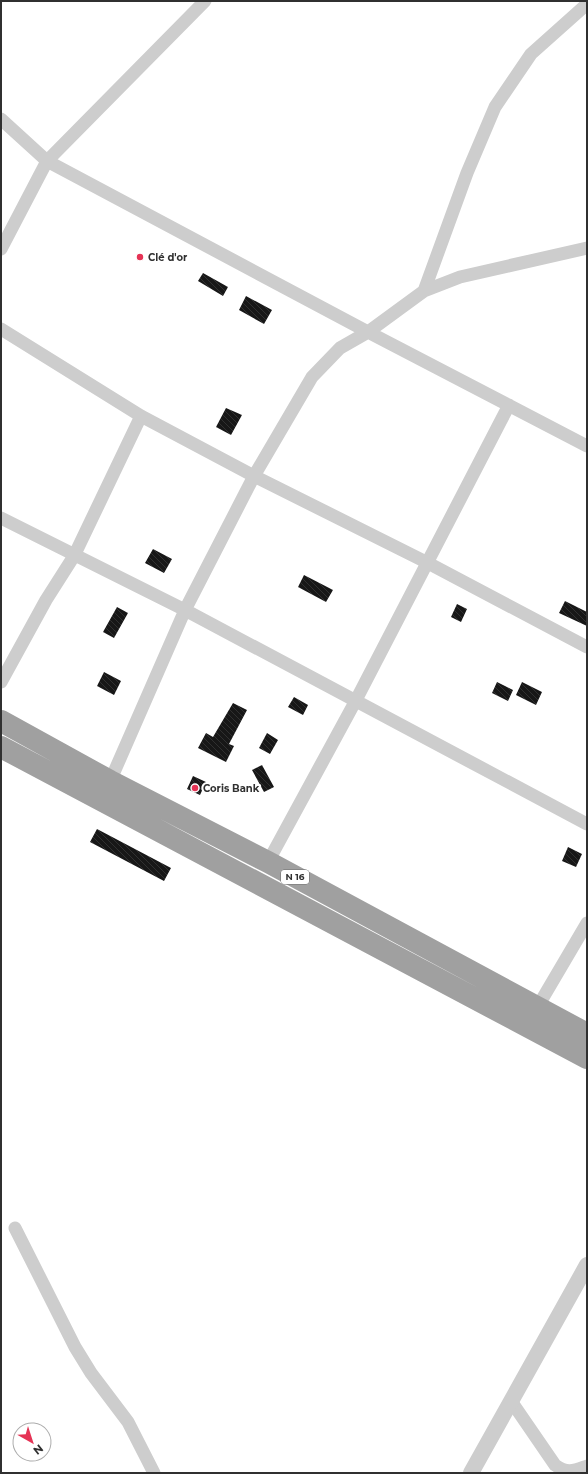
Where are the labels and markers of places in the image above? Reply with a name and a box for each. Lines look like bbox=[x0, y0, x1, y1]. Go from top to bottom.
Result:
place label: Clé d'or bbox=[148, 251, 188, 264]
marker: Clé d'or bbox=[135, 252, 145, 262]
place label: Coris Bank bbox=[203, 782, 260, 795]
marker: Coris Bank bbox=[190, 783, 200, 793]

